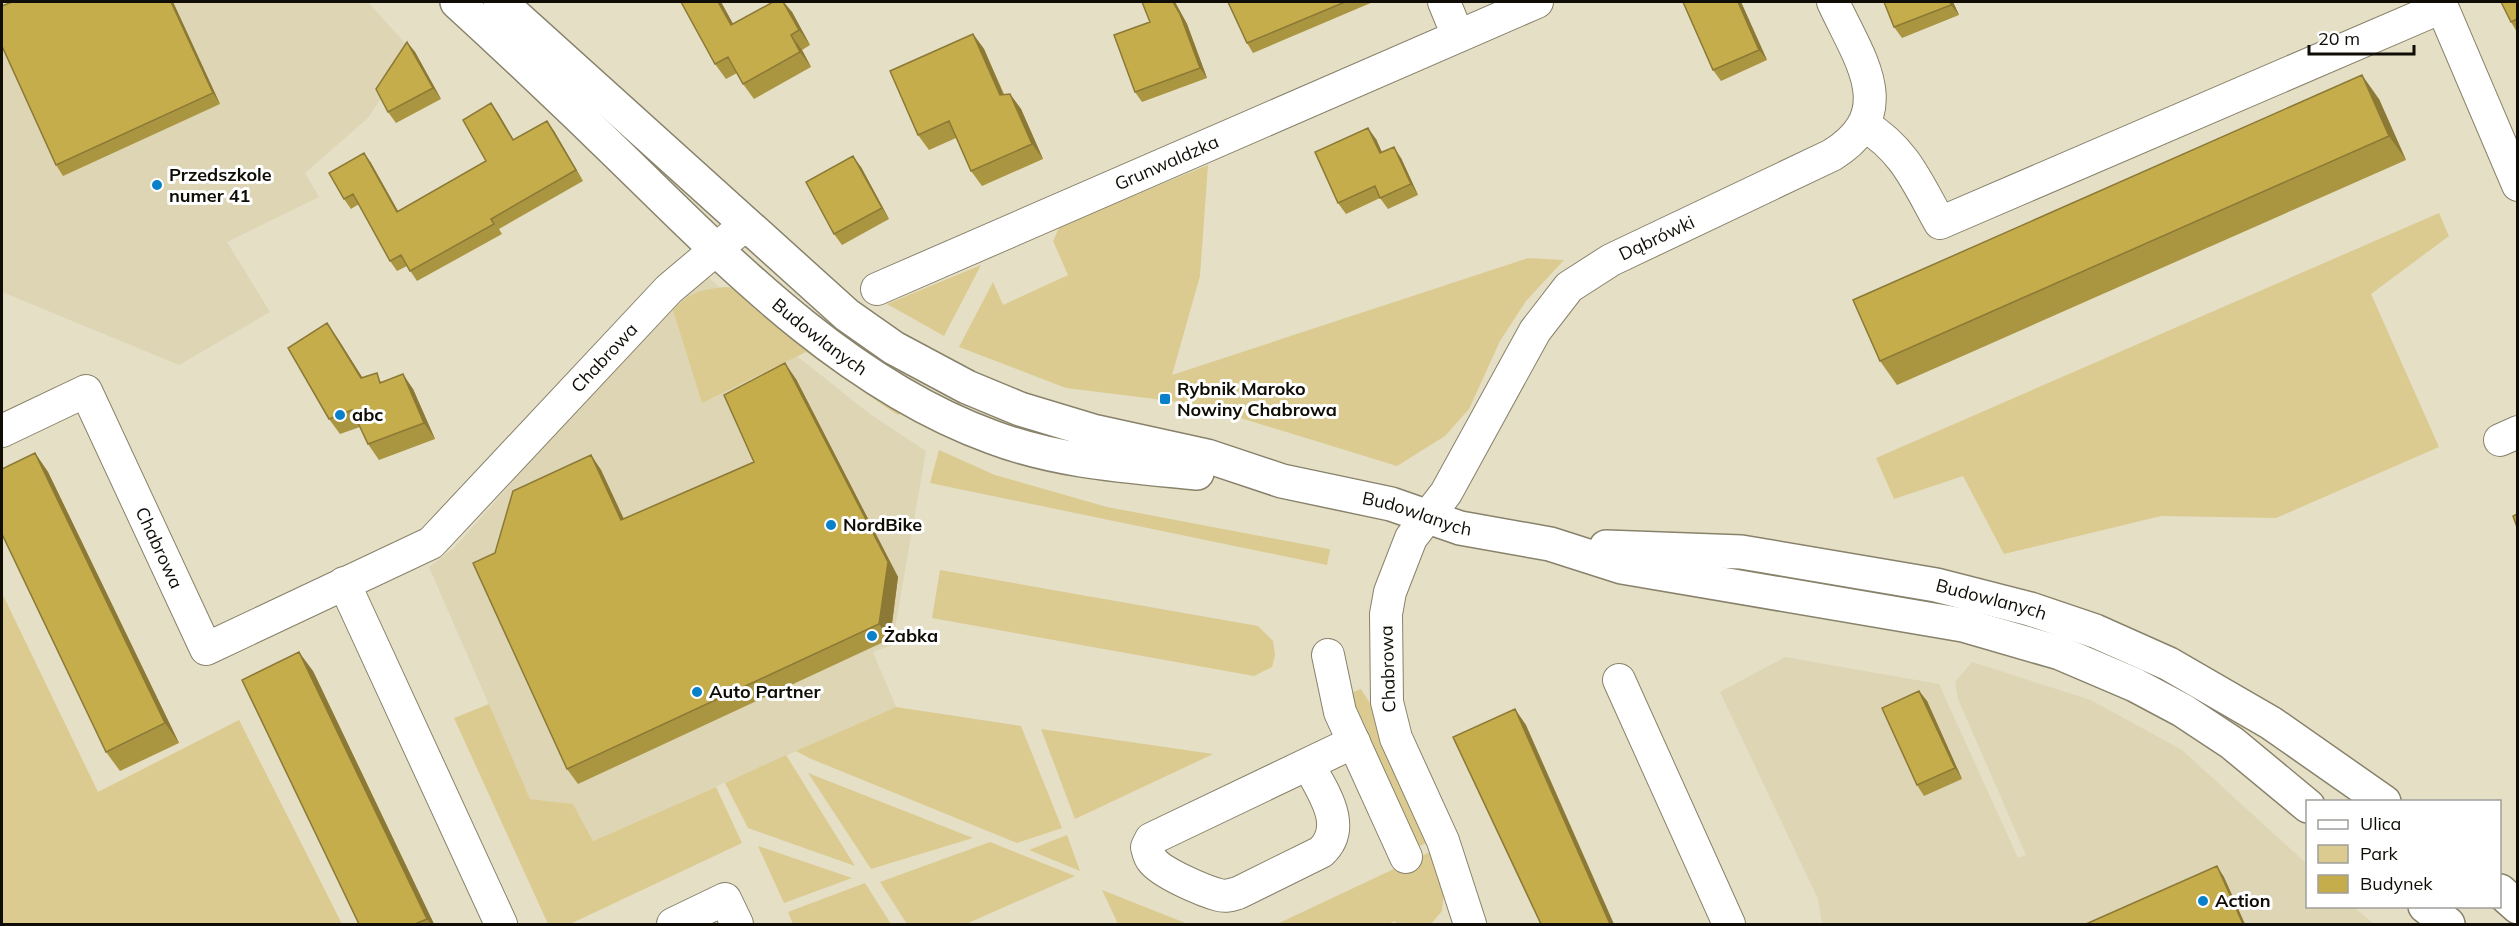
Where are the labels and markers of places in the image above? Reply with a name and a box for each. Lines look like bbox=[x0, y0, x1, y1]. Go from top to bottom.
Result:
place label: Przedszkole numer 41 bbox=[169, 163, 272, 207]
marker: Przedszkole numer 41 bbox=[150, 178, 164, 192]
place label: Rybnik Maroko Nowiny Chabrowa bbox=[1177, 377, 1337, 421]
marker: Rybnik Maroko Nowiny Chabrowa bbox=[1158, 392, 1172, 406]
place label: abc bbox=[352, 403, 383, 426]
marker: abc bbox=[333, 408, 347, 422]
place label: NordBike bbox=[843, 513, 922, 536]
marker: NordBike bbox=[824, 518, 838, 532]
place label: Żabka bbox=[884, 624, 938, 647]
marker: Żabka bbox=[865, 629, 879, 643]
place label: Auto Partner bbox=[709, 680, 821, 703]
marker: Auto Partner bbox=[690, 685, 704, 699]
place label: Action bbox=[2215, 889, 2271, 912]
marker: Action bbox=[2196, 894, 2210, 908]

